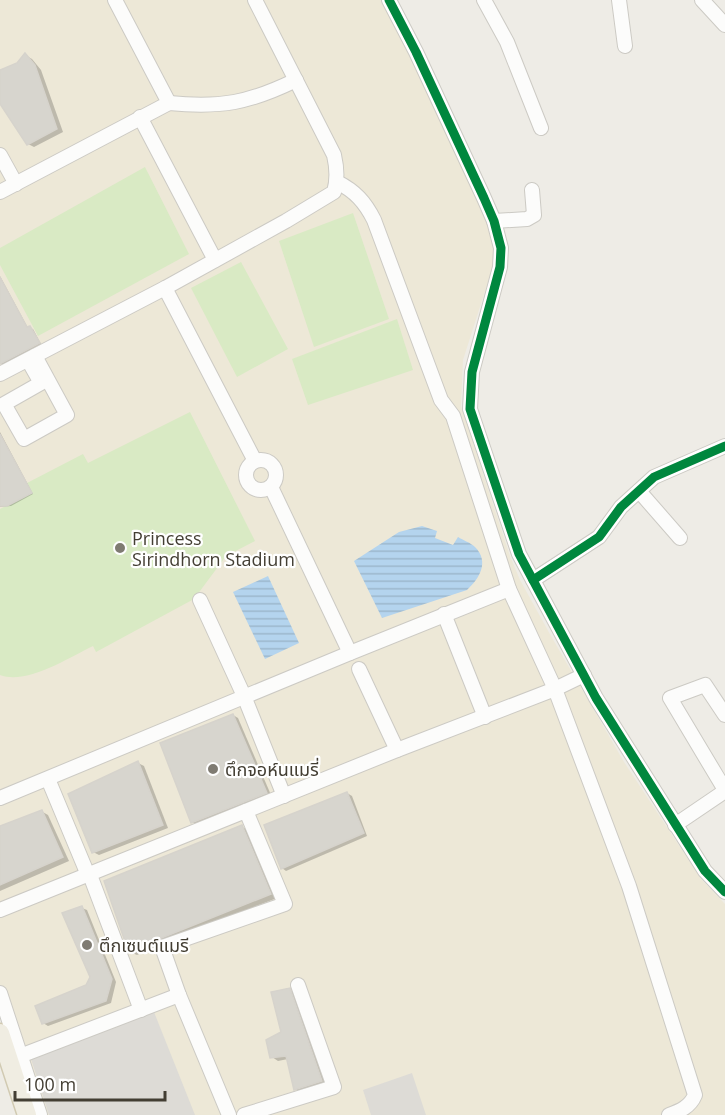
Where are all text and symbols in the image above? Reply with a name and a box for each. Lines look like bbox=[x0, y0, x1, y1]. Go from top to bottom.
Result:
place label: Princess Sirindhorn Stadium bbox=[132, 526, 295, 571]
marker: Princess Sirindhorn Stadium bbox=[113, 541, 127, 555]
place label: ตึกจอห์นแมรี่ bbox=[225, 757, 319, 781]
marker: ตึกจอห์นแมรี่ bbox=[206, 762, 220, 776]
place label: ตึกเซนต์แมรี bbox=[99, 933, 189, 957]
marker: ตึกเซนต์แมรี bbox=[80, 938, 94, 952]
scale bar bbox=[15, 1064, 165, 1102]
text: 100 m bbox=[24, 1072, 76, 1096]

